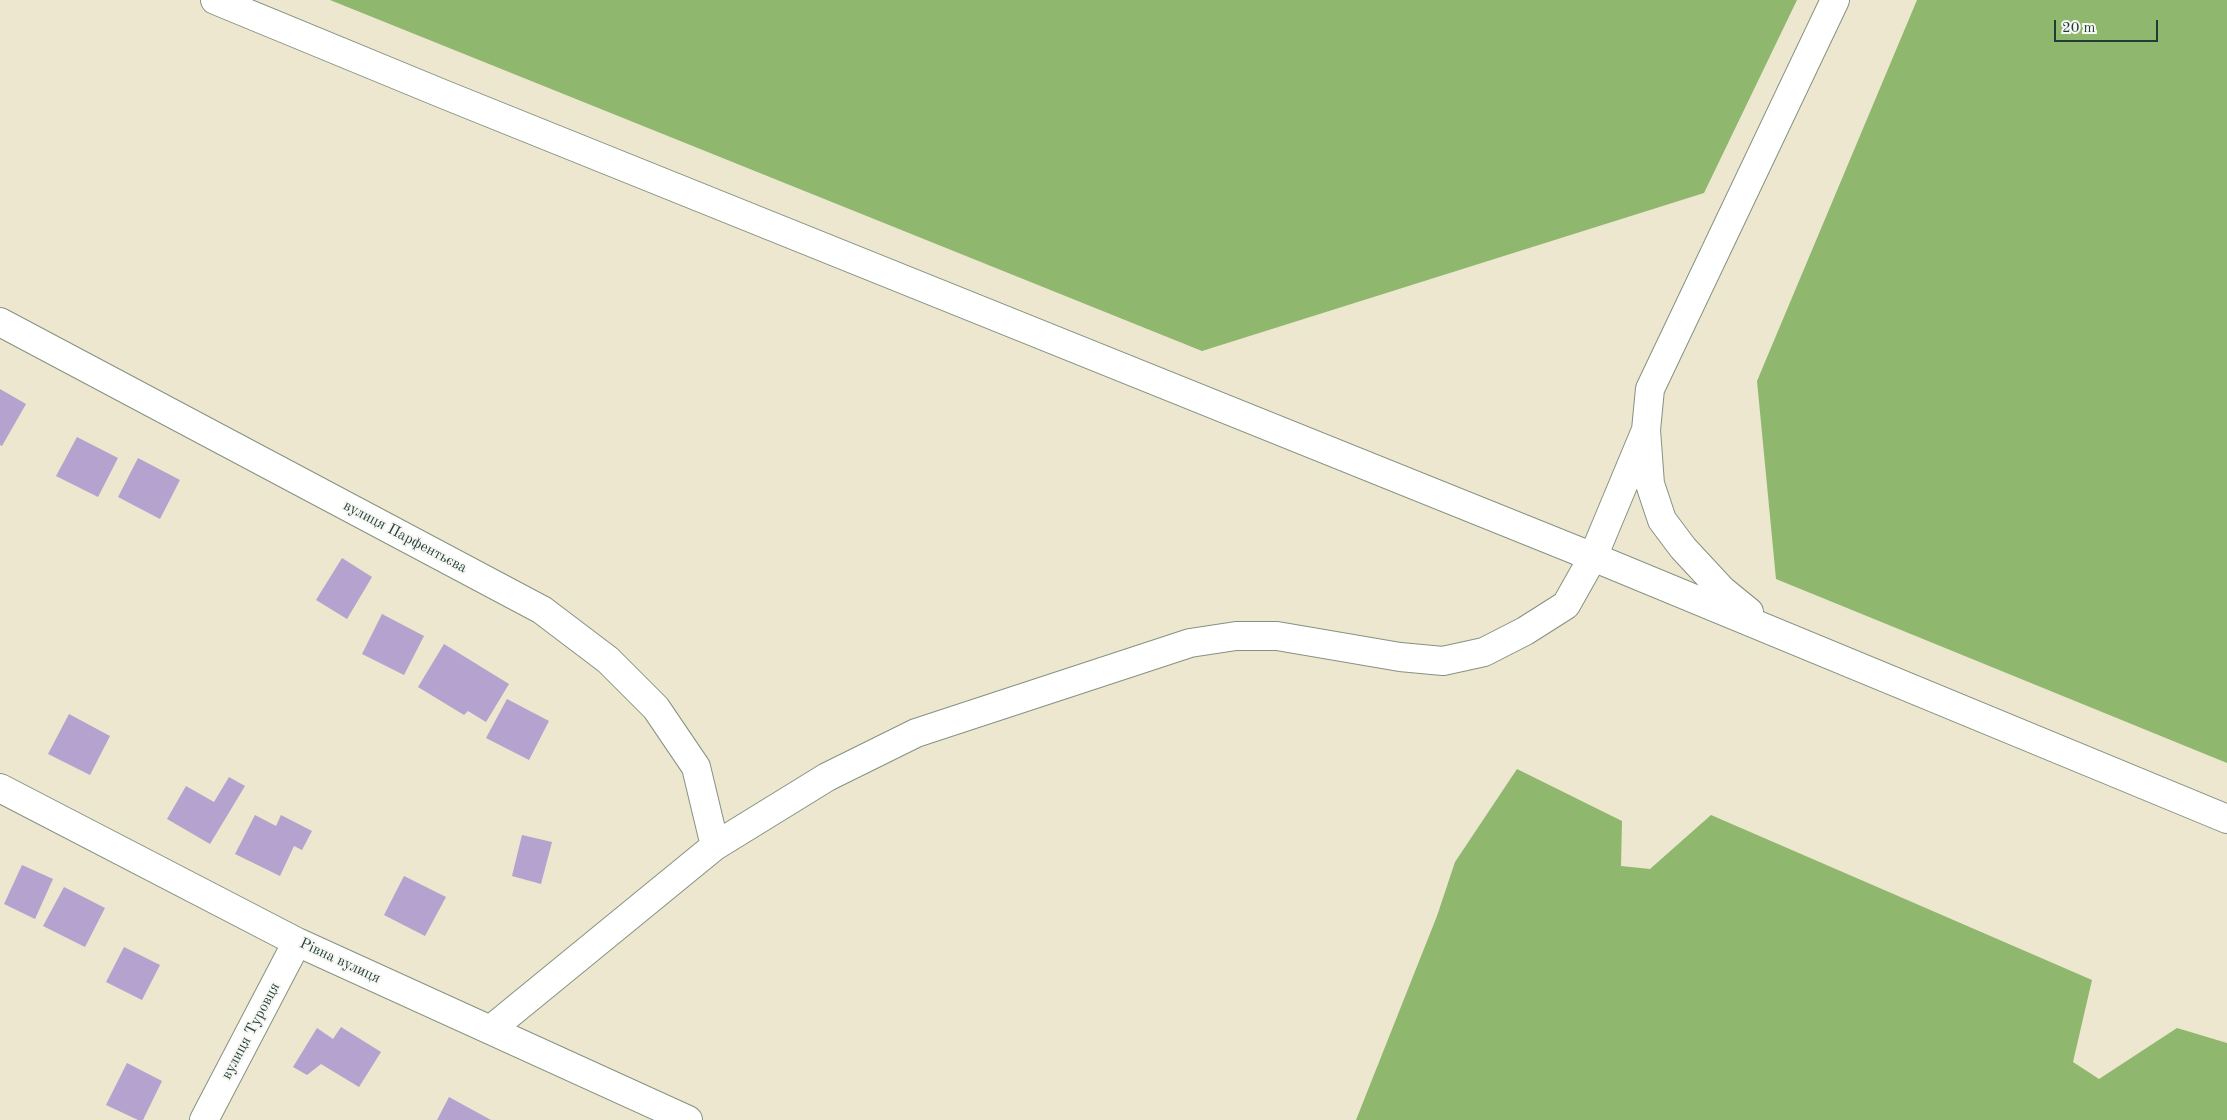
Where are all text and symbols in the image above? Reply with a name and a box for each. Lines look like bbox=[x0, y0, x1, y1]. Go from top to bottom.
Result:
scale bar bbox=[2057, 10, 2161, 42]
text: 20 m bbox=[2062, 21, 2096, 36]
street label: вулиця Парфентьєва bbox=[340, 497, 470, 577]
street label: Рівна вулиця bbox=[297, 934, 383, 988]
street label: вулиця Туровця bbox=[218, 979, 284, 1083]

